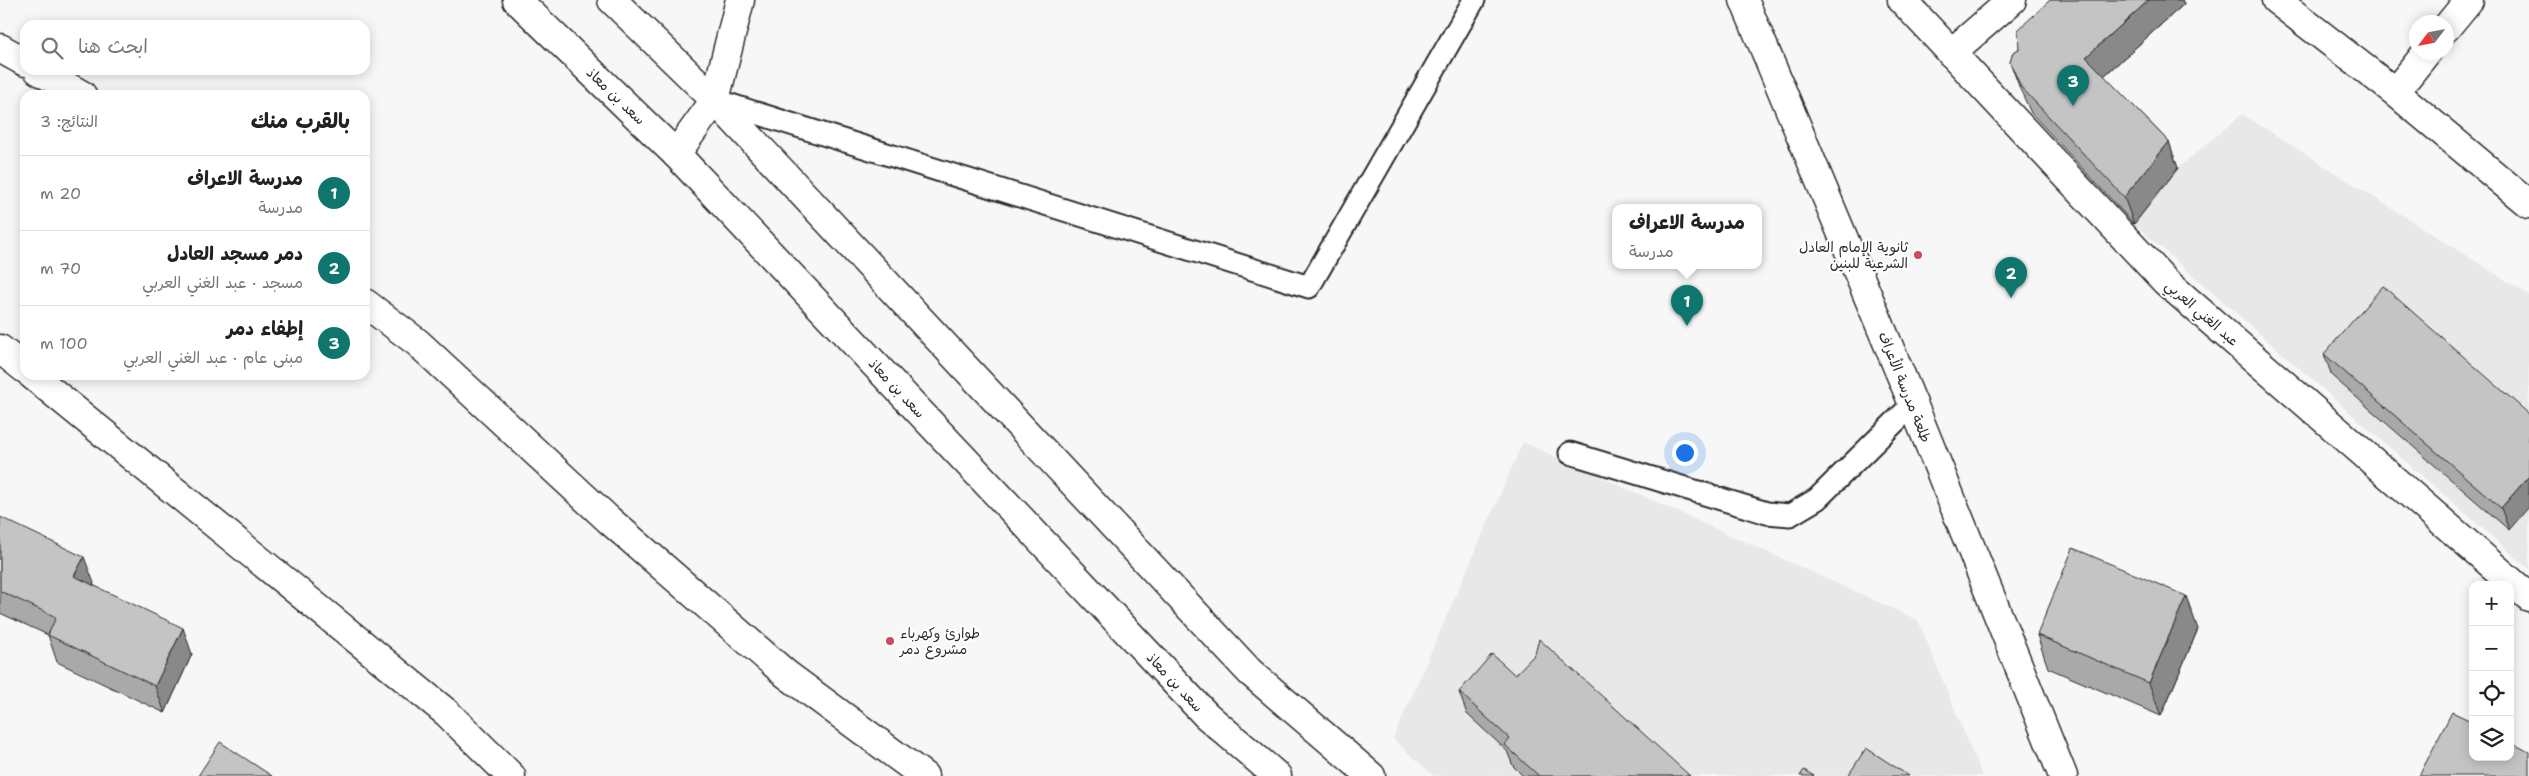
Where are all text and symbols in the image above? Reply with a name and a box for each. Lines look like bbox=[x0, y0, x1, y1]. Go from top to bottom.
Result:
north arrow bbox=[2409, 15, 2454, 60]
search box bbox=[20, 20, 370, 75]
icon: search bbox=[38, 34, 66, 62]
text: ابحث هنا bbox=[78, 34, 148, 59]
street label: سعد بن معاذ bbox=[583, 63, 649, 129]
pin: 3 bbox=[2057, 65, 2089, 106]
text: بالقرب منك bbox=[251, 107, 350, 135]
text: النتائج: 3 bbox=[40, 111, 98, 132]
text: مدرسة الاعراف bbox=[187, 166, 303, 191]
text: 20 m bbox=[40, 183, 81, 204]
text: 1 bbox=[330, 183, 338, 204]
text: مدرسة bbox=[258, 197, 303, 218]
popup bbox=[1612, 204, 1762, 269]
text: مدرسة الاعراف bbox=[1629, 210, 1745, 235]
place label: ثانوية الإمام العادل الشرعية للبنين bbox=[1799, 238, 1909, 272]
text: دمر مسجد العادل bbox=[167, 241, 303, 266]
text: مدرسة bbox=[1629, 241, 1674, 262]
marker: ثانوية الإمام العادل الشرعية للبنين bbox=[1912, 249, 1924, 261]
pin: 2 bbox=[1995, 257, 2027, 298]
text: 70 m bbox=[40, 258, 81, 279]
text: 2 bbox=[328, 258, 340, 279]
text: مسجد · عبد الغني العربي bbox=[142, 272, 303, 293]
street label: عبد الغني العربي bbox=[2159, 276, 2242, 353]
pin: 1 bbox=[1671, 285, 1703, 326]
text: إطفاء دمر bbox=[227, 316, 303, 341]
street label: طلعة مدرسة الأعراف bbox=[1875, 329, 1935, 445]
text: 100 m bbox=[40, 333, 88, 354]
text: 3 bbox=[328, 333, 340, 354]
text: مبنى عام · عبد الغني العربي bbox=[123, 347, 303, 368]
street label: سعد بن معاذ bbox=[865, 354, 929, 422]
your location bbox=[1672, 440, 1698, 466]
map controls bbox=[2469, 581, 2514, 761]
button: + bbox=[2469, 581, 2514, 626]
place label: طوارئ وكهرباء مشروع دمر bbox=[899, 624, 980, 660]
button: − bbox=[2469, 626, 2514, 671]
marker: طوارئ وكهرباء مشروع دمر bbox=[884, 635, 896, 647]
street label: سعد بن معاذ bbox=[1143, 648, 1207, 716]
button: locate bbox=[2469, 671, 2514, 716]
button: layers bbox=[2469, 716, 2514, 761]

